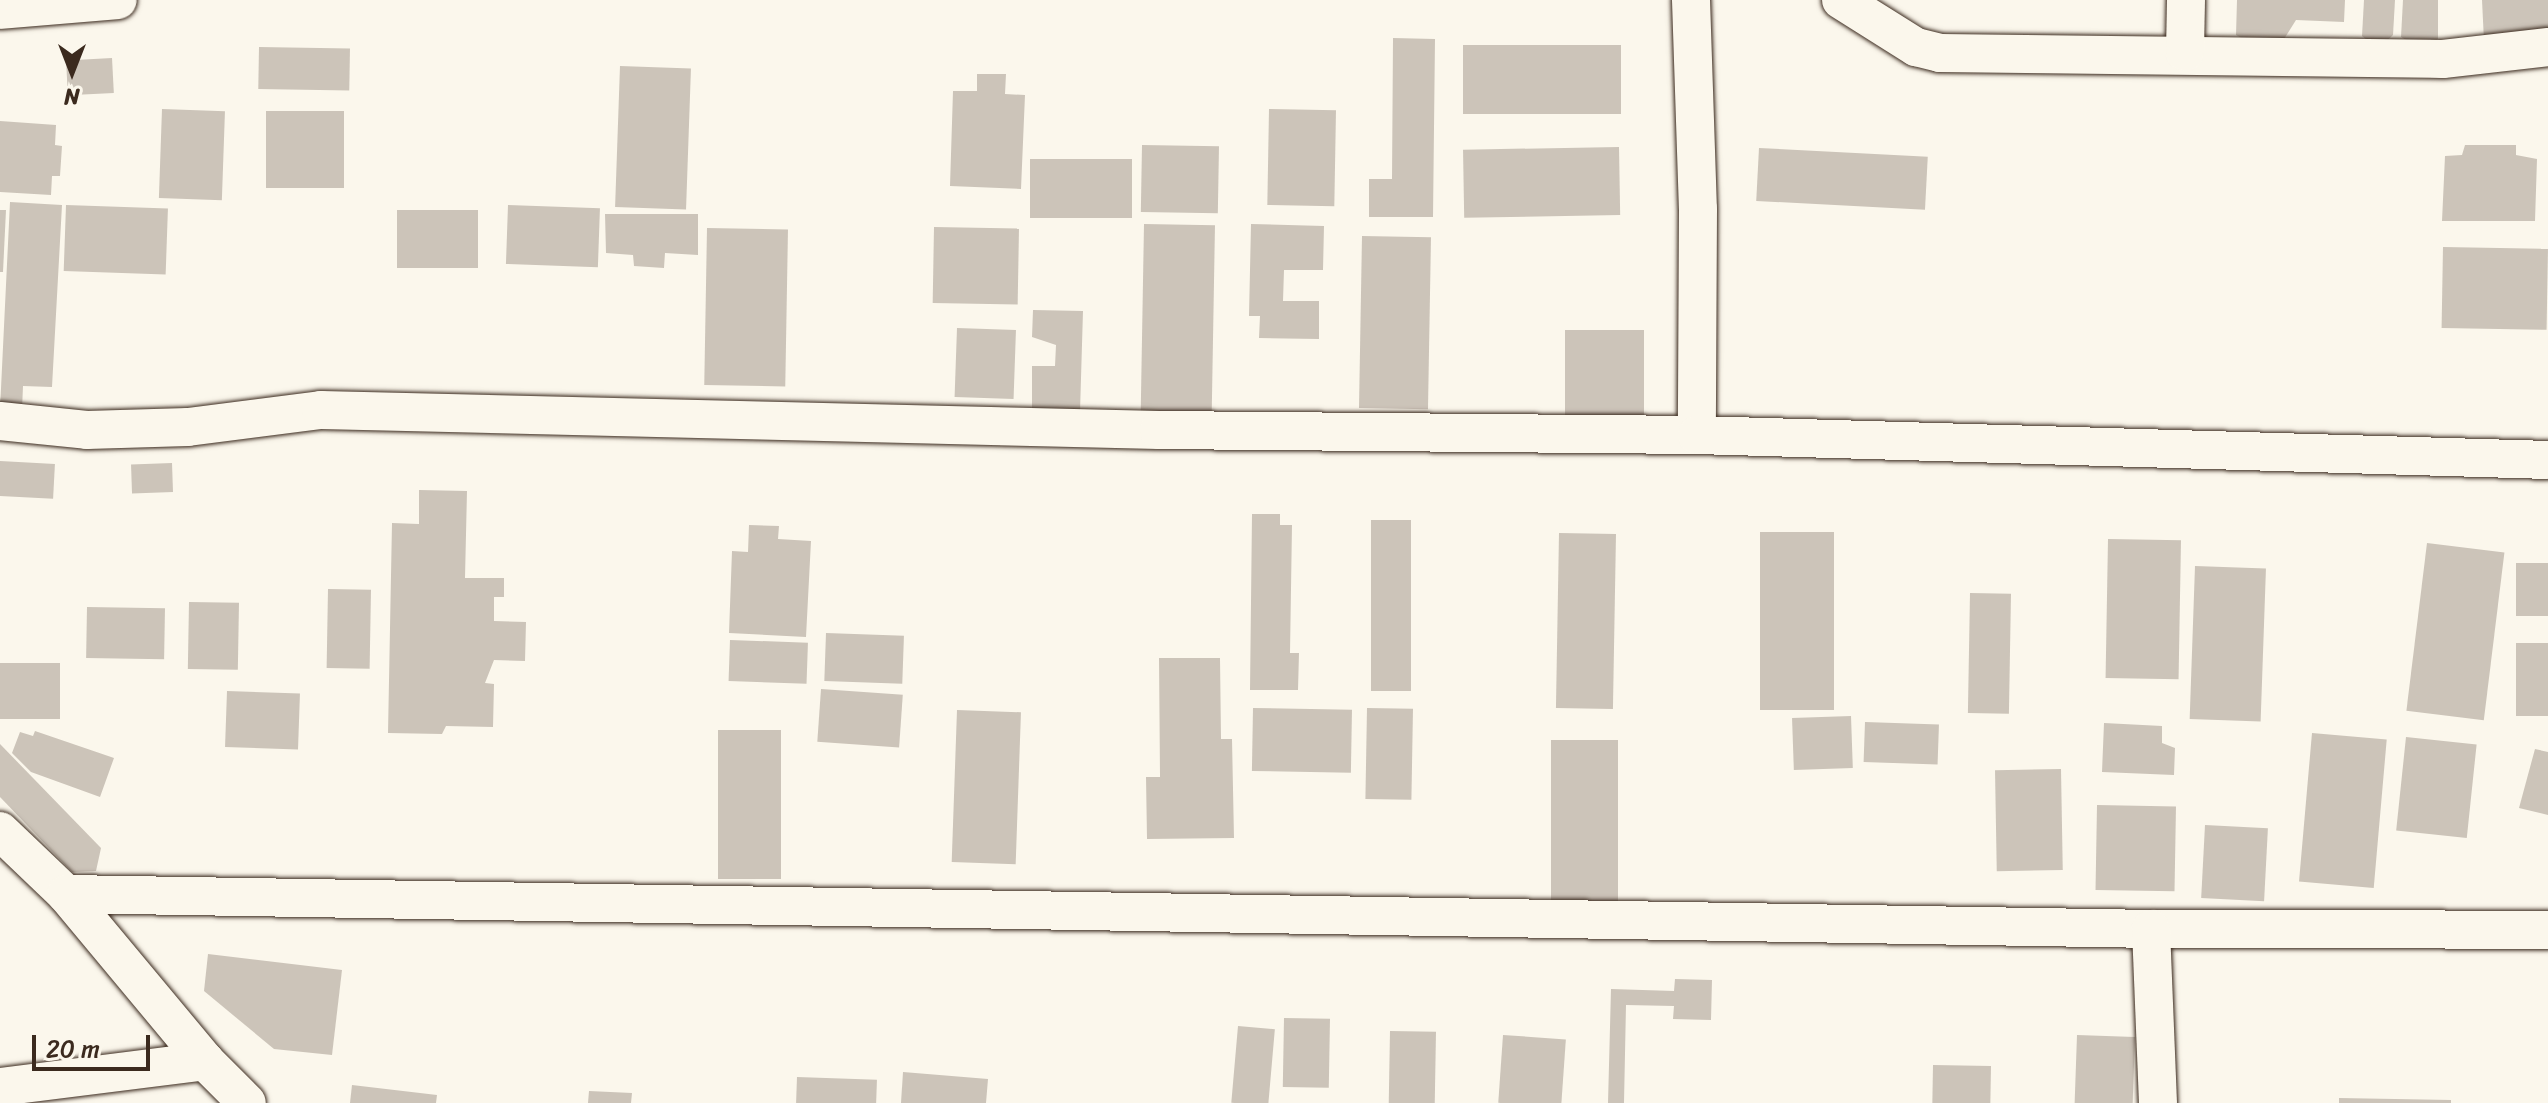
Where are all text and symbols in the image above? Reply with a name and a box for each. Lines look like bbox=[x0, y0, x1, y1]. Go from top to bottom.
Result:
north arrow bbox=[32, 32, 112, 112]
text: N bbox=[64, 77, 80, 116]
scale bar bbox=[36, 1019, 154, 1069]
text: 20 m bbox=[46, 1028, 100, 1070]

